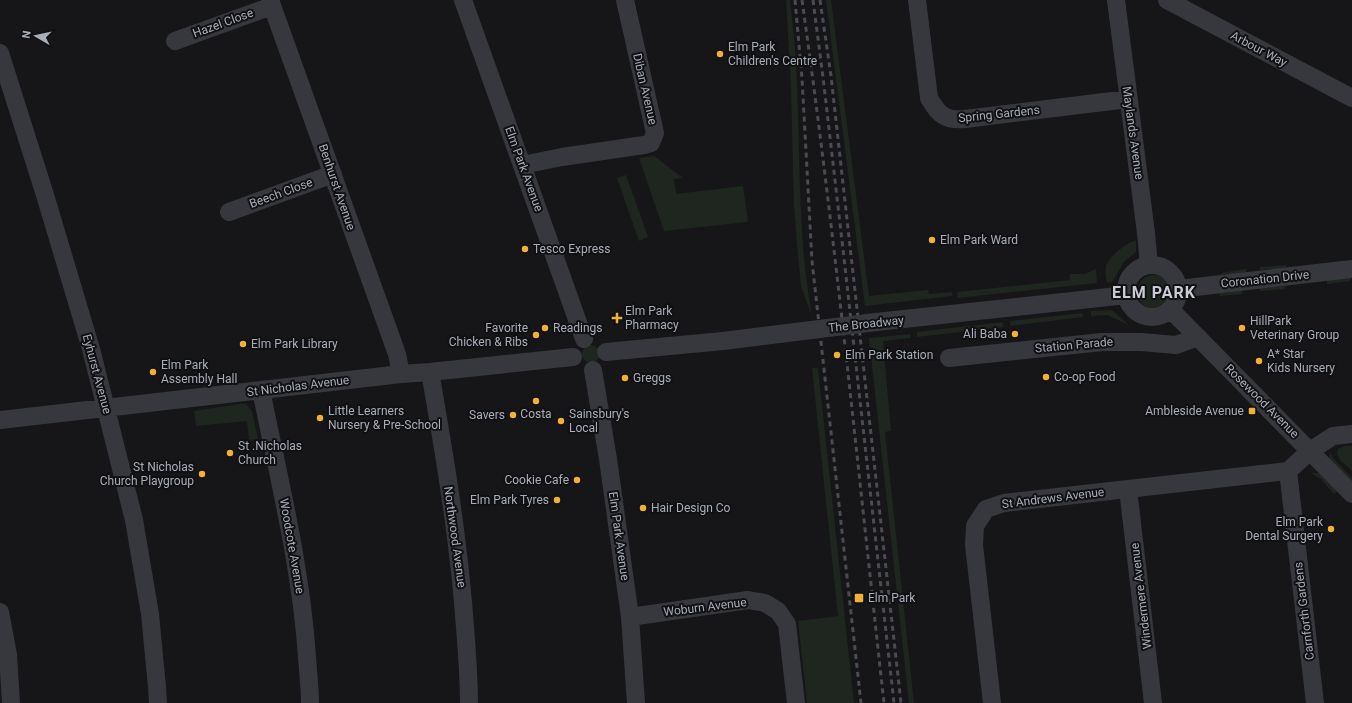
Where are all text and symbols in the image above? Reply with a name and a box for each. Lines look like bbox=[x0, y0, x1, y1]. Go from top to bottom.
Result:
street label: Hazel Close bbox=[191, 6, 255, 40]
north arrow bbox=[16, 16, 56, 56]
street label: Arbour Way bbox=[1228, 28, 1290, 70]
text: N bbox=[20, 29, 34, 39]
place label: Elm Park Children's Centre bbox=[728, 40, 817, 68]
marker: Elm Park Children's Centre bbox=[715, 49, 725, 59]
street label: Diban Avenue bbox=[630, 52, 660, 126]
street label: Maylands Avenue bbox=[1120, 86, 1146, 180]
street label: Spring Gardens bbox=[958, 103, 1040, 125]
street label: Elm Park Avenue bbox=[502, 124, 546, 214]
street label: Benhurst Avenue bbox=[316, 142, 358, 232]
street label: Beech Close bbox=[248, 175, 314, 211]
place label: Elm Park Ward bbox=[940, 233, 1018, 247]
marker: Elm Park Ward bbox=[927, 235, 937, 245]
place label: Tesco Express bbox=[533, 242, 610, 256]
marker: Tesco Express bbox=[520, 244, 530, 254]
street label: Coronation Drive bbox=[1220, 267, 1310, 291]
district label: ELM PARK bbox=[1112, 283, 1196, 302]
place label: Elm Park Pharmacy bbox=[625, 304, 679, 332]
marker: Elm Park Pharmacy bbox=[612, 313, 622, 323]
street label: The Broadway bbox=[828, 313, 905, 335]
place label: HillPark Veterinary Group bbox=[1250, 314, 1340, 342]
place label: Favorite Chicken & Ribs bbox=[449, 321, 528, 349]
place label: Readings bbox=[553, 321, 603, 335]
marker: Readings bbox=[540, 323, 550, 333]
marker: HillPark Veterinary Group bbox=[1237, 323, 1247, 333]
place label: Ali Baba bbox=[963, 327, 1007, 341]
marker: Ali Baba bbox=[1010, 329, 1020, 339]
marker: Favorite Chicken & Ribs bbox=[531, 330, 541, 340]
street label: Eyhurst Avenue bbox=[80, 333, 114, 415]
street label: Station Parade bbox=[1034, 335, 1114, 355]
place label: Elm Park Library bbox=[251, 337, 338, 351]
marker: Elm Park Library bbox=[238, 339, 248, 349]
place label: A* Star Kids Nursery bbox=[1267, 347, 1335, 375]
place label: Elm Park Station bbox=[845, 348, 933, 362]
marker: Elm Park Station bbox=[832, 350, 842, 360]
marker: A* Star Kids Nursery bbox=[1254, 356, 1264, 366]
place label: Elm Park Assembly Hall bbox=[161, 358, 237, 386]
street label: Rosewood Avenue bbox=[1222, 361, 1302, 441]
marker: Elm Park Assembly Hall bbox=[148, 367, 158, 377]
place label: Co-op Food bbox=[1054, 370, 1116, 384]
place label: Greggs bbox=[633, 371, 671, 385]
marker: Co-op Food bbox=[1041, 372, 1051, 382]
street label: St Nicholas Avenue bbox=[246, 373, 350, 399]
marker: Greggs bbox=[620, 373, 630, 383]
marker: Costa bbox=[531, 396, 541, 406]
place label: Little Learners Nursery & Pre-School bbox=[328, 404, 441, 432]
place label: Ambleside Avenue bbox=[1145, 404, 1244, 418]
marker: Ambleside Avenue bbox=[1247, 406, 1257, 416]
place label: Costa bbox=[520, 407, 552, 421]
place label: Sainsbury's Local bbox=[569, 407, 630, 435]
place label: Savers bbox=[469, 408, 505, 422]
marker: Savers bbox=[508, 410, 518, 420]
marker: Little Learners Nursery & Pre-School bbox=[315, 413, 325, 423]
marker: Sainsbury's Local bbox=[556, 416, 566, 426]
place label: St .Nicholas Church bbox=[238, 439, 302, 467]
marker: St .Nicholas Church bbox=[225, 448, 235, 458]
place label: St Nicholas Church Playgroup bbox=[100, 460, 194, 488]
marker: St Nicholas Church Playgroup bbox=[197, 469, 207, 479]
place label: Cookie Cafe bbox=[504, 473, 569, 487]
marker: Cookie Cafe bbox=[572, 475, 582, 485]
street label: St Andrews Avenue bbox=[1001, 485, 1105, 511]
street label: Northwood Avenue bbox=[441, 486, 469, 588]
street label: Elm Park Avenue bbox=[606, 491, 632, 581]
place label: Elm Park Tyres bbox=[470, 493, 549, 507]
marker: Elm Park Tyres bbox=[552, 495, 562, 505]
street label: Woodcote Avenue bbox=[277, 497, 307, 595]
place label: Hair Design Co bbox=[651, 501, 731, 515]
marker: Hair Design Co bbox=[638, 503, 648, 513]
place label: Elm Park Dental Surgery bbox=[1245, 515, 1324, 543]
marker: Elm Park Dental Surgery bbox=[1326, 524, 1336, 534]
street label: Windermere Avenue bbox=[1128, 542, 1154, 650]
street label: Carnforth Gardens bbox=[1291, 561, 1317, 661]
place label: Elm Park bbox=[868, 591, 916, 605]
marker: Elm Park bbox=[853, 592, 865, 604]
street label: Woburn Avenue bbox=[663, 595, 747, 619]

